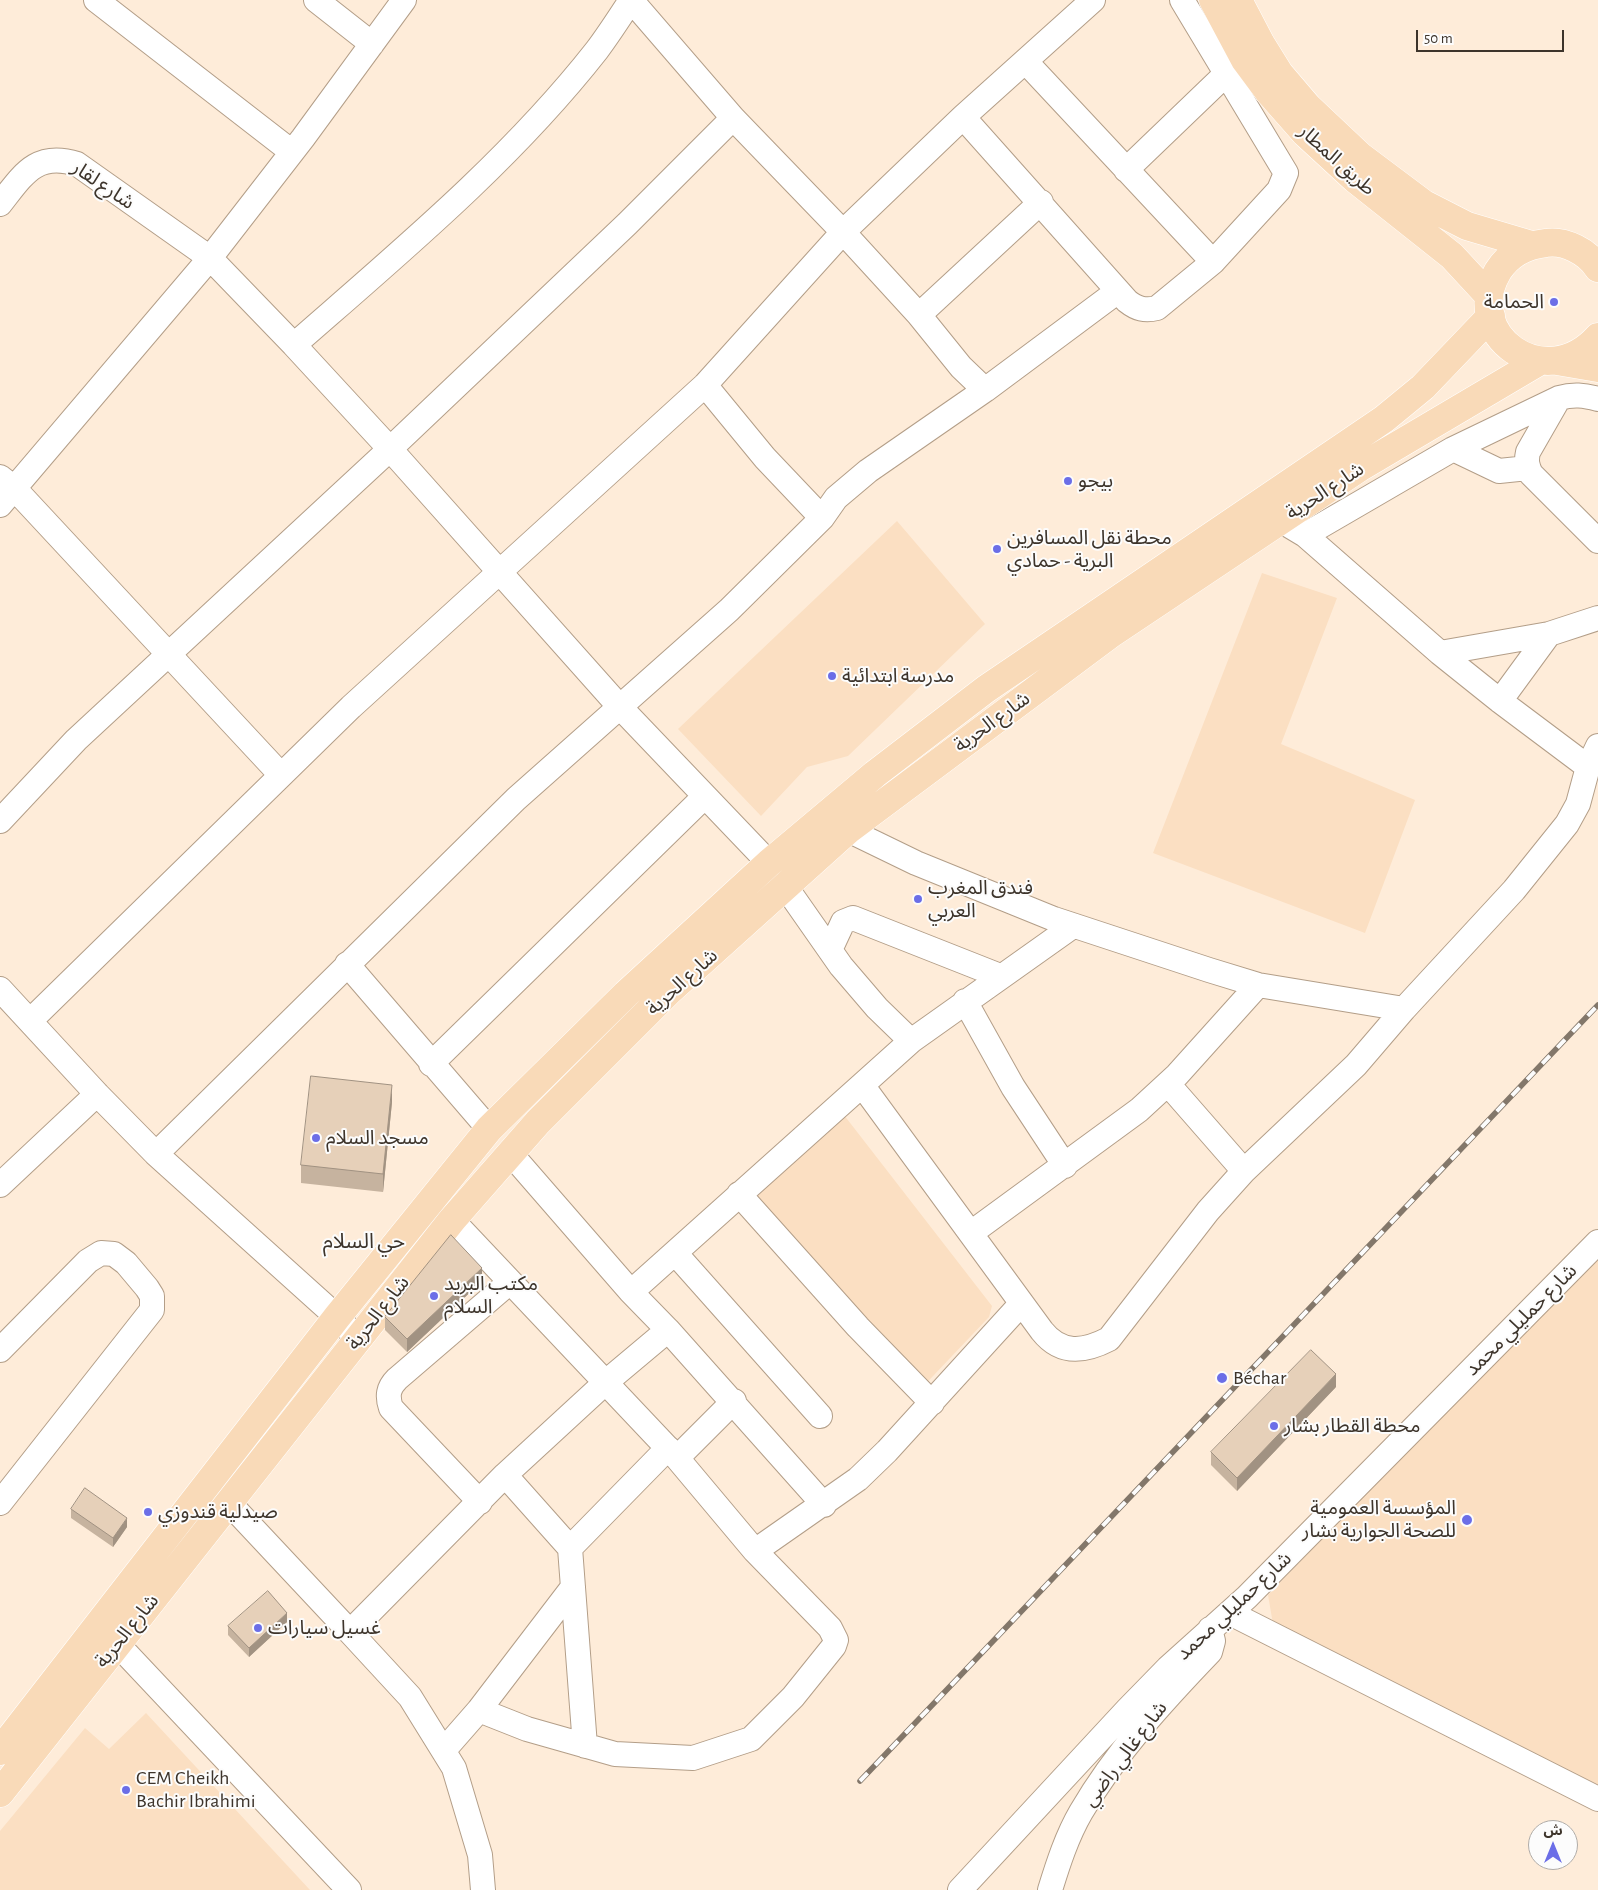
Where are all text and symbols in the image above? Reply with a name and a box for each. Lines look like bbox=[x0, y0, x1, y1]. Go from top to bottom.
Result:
scale bar bbox=[1418, 20, 1566, 52]
text: 50 m bbox=[1424, 31, 1453, 46]
street label: طريق المطار bbox=[1294, 119, 1380, 201]
street label: شارع لقار bbox=[67, 155, 139, 215]
place label: الحمامة bbox=[1484, 290, 1544, 314]
marker: الحمامة bbox=[1548, 296, 1560, 308]
street label: شارع الحرية bbox=[1282, 457, 1368, 525]
place label: بيجو bbox=[1078, 469, 1113, 493]
marker: بيجو bbox=[1062, 475, 1074, 487]
place label: محطة نقل المسافرين البرية - حمادي bbox=[1007, 526, 1172, 573]
marker: محطة نقل المسافرين البرية - حمادي bbox=[991, 543, 1003, 555]
place label: مدرسة ابتدائية bbox=[842, 664, 954, 688]
marker: مدرسة ابتدائية bbox=[826, 670, 838, 682]
street label: شارع الحرية bbox=[949, 686, 1035, 758]
place label: فندق المغرب العربي bbox=[928, 876, 1033, 923]
marker: فندق المغرب العربي bbox=[912, 893, 924, 905]
street label: شارع الحرية bbox=[641, 944, 723, 1020]
place label: مسجد السلام bbox=[326, 1126, 429, 1150]
marker: مسجد السلام bbox=[310, 1132, 322, 1144]
district label: حي السلام bbox=[323, 1229, 405, 1255]
street label: شارع حمليلي محمد bbox=[1460, 1259, 1582, 1381]
street label: شارع الحرية bbox=[341, 1271, 415, 1355]
place label: مكتب البريد السلام bbox=[444, 1272, 538, 1319]
marker: مكتب البريد السلام bbox=[428, 1290, 440, 1302]
place label: Béchar bbox=[1233, 1366, 1286, 1390]
marker: Béchar bbox=[1215, 1371, 1229, 1385]
place label: محطة القطار بشار bbox=[1284, 1414, 1421, 1438]
marker: محطة القطار بشار bbox=[1268, 1420, 1280, 1432]
place label: المؤسسة العمومية للصحة الجوارية بشار bbox=[1302, 1496, 1456, 1543]
place label: صيدلية قندوزي bbox=[158, 1500, 278, 1524]
marker: صيدلية قندوزي bbox=[142, 1506, 154, 1518]
marker: المؤسسة العمومية للصحة الجوارية بشار bbox=[1460, 1513, 1474, 1527]
street label: شارع حمليلي محمد bbox=[1171, 1547, 1297, 1665]
street label: شارع الحرية bbox=[90, 1589, 164, 1673]
place label: غسيل سيارات bbox=[268, 1616, 381, 1640]
marker: غسيل سيارات bbox=[252, 1622, 264, 1634]
street label: شارع غالي راضي bbox=[1078, 1697, 1172, 1811]
place label: CEM Cheikh Bachir Ibrahimi bbox=[136, 1766, 256, 1813]
marker: CEM Cheikh Bachir Ibrahimi bbox=[120, 1784, 132, 1796]
north arrow bbox=[1528, 1820, 1578, 1870]
text: ش bbox=[1543, 1824, 1563, 1838]

